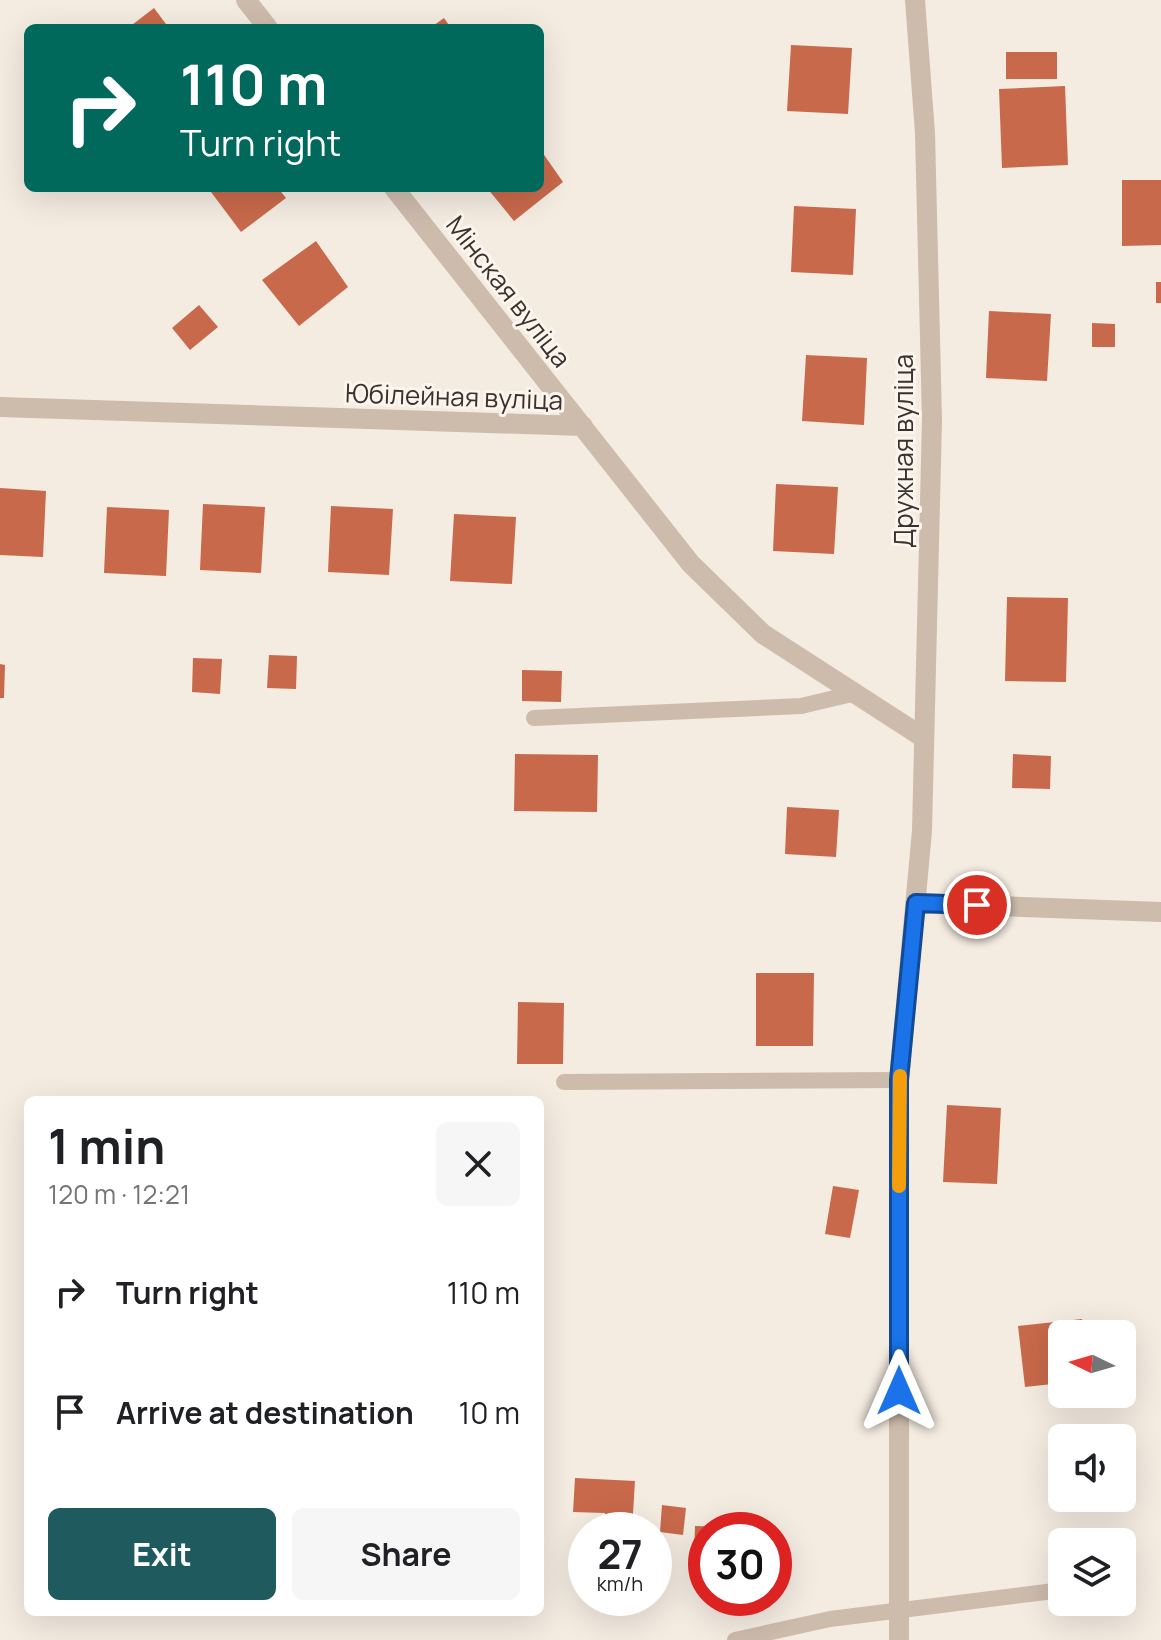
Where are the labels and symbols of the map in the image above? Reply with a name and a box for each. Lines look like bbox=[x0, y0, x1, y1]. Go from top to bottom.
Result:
street label: Мінская вуліца bbox=[438, 208, 580, 374]
street label: Дружная вуліца bbox=[885, 354, 921, 548]
street label: Юбілейная вуліца bbox=[344, 374, 564, 418]
pin bbox=[943, 871, 1011, 939]
north arrow bbox=[1048, 1320, 1136, 1408]
position arrow bbox=[857, 1349, 941, 1433]
speed limit sign: 30 bbox=[688, 1512, 792, 1616]

